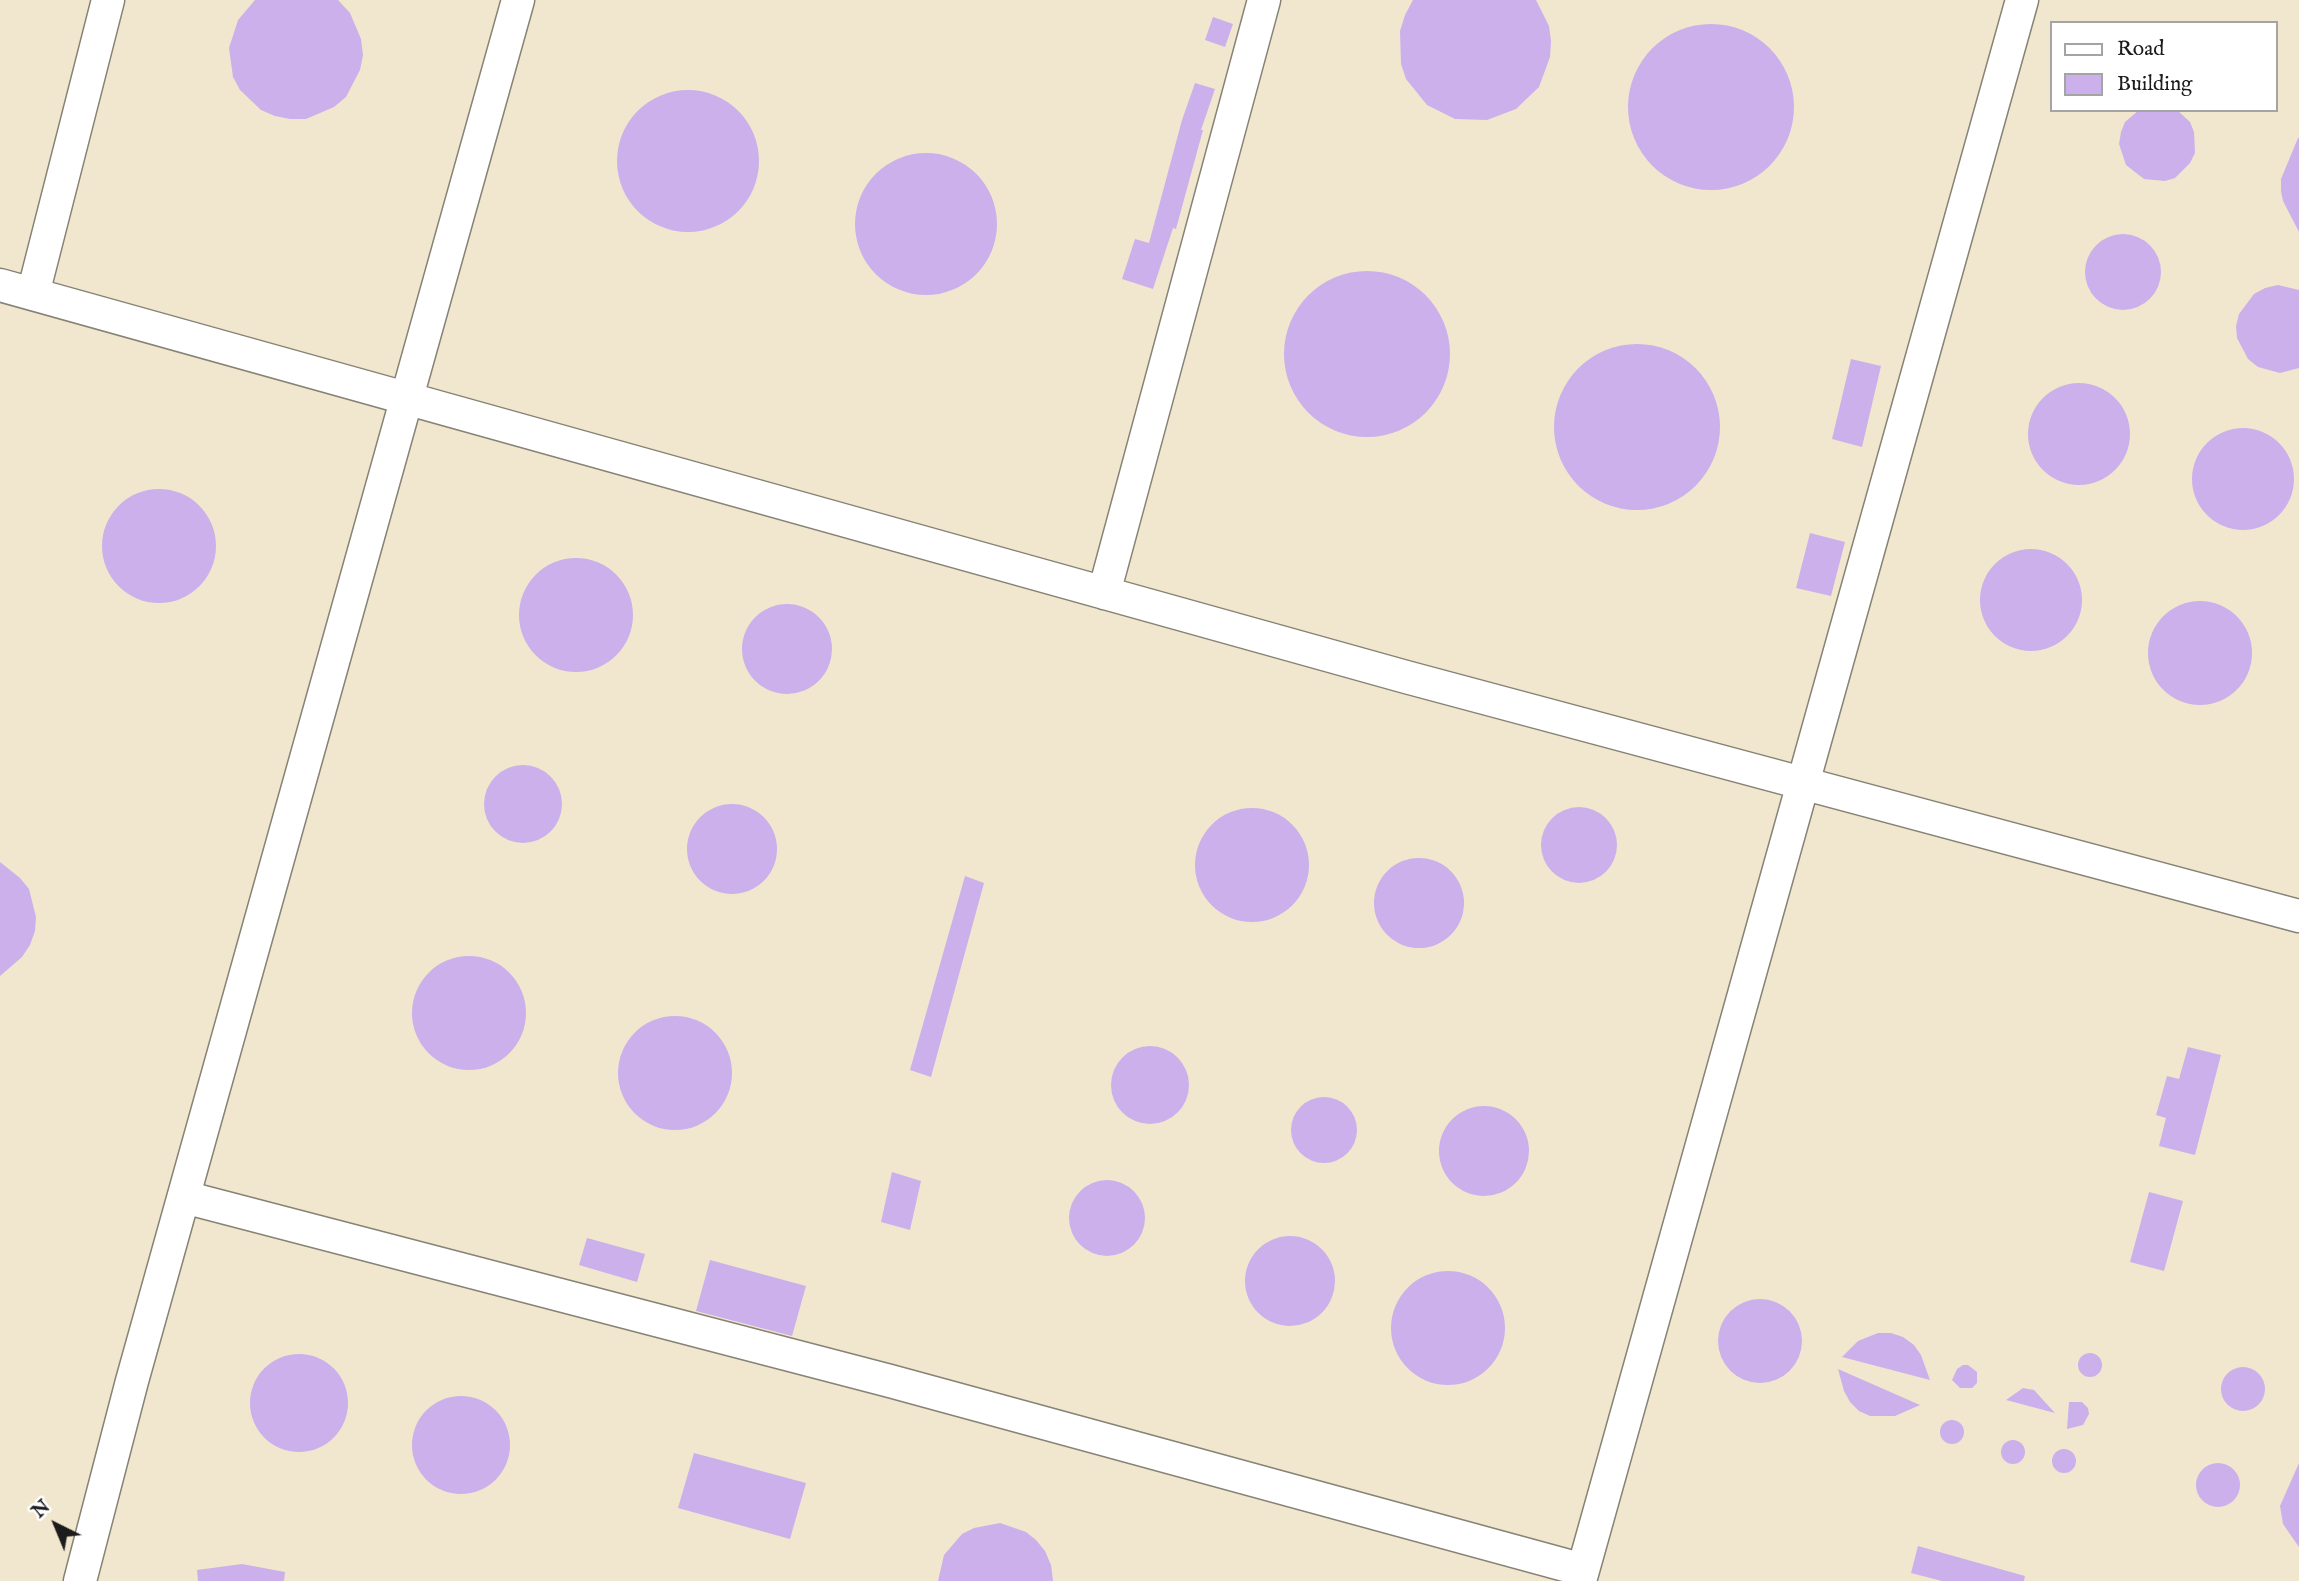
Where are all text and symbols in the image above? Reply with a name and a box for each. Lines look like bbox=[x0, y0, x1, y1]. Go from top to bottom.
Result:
legend bbox=[2050, 21, 2278, 112]
text: Road bbox=[2117, 36, 2164, 63]
text: Building bbox=[2117, 71, 2192, 98]
north arrow bbox=[21, 1490, 91, 1560]
text: N bbox=[27, 1495, 56, 1524]

